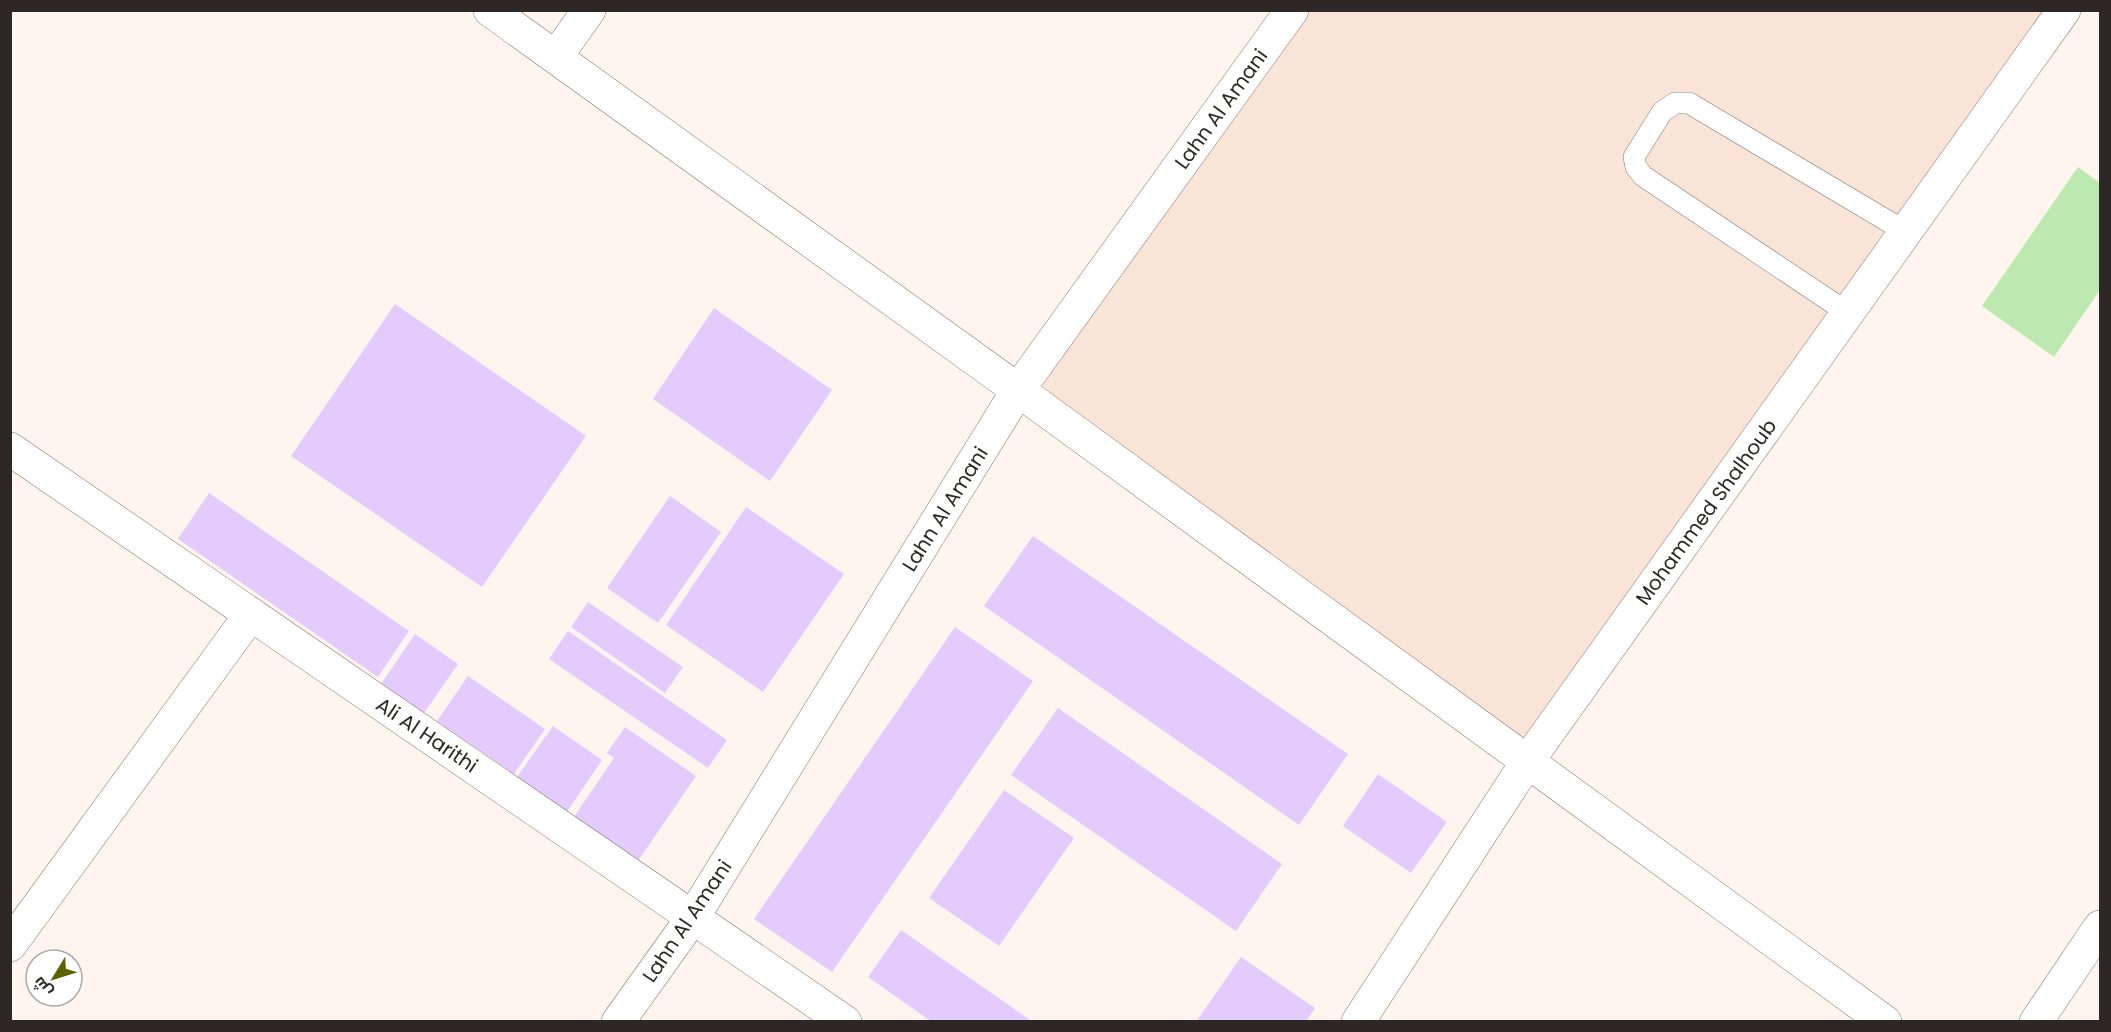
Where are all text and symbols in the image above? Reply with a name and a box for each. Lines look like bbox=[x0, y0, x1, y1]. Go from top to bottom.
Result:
street label: Lahn Al Amani bbox=[1168, 43, 1274, 175]
street label: Mohammed Shalhoub bbox=[1629, 413, 1783, 611]
street label: Lahn Al Amani bbox=[895, 441, 995, 577]
street label: Ali Al Harithi bbox=[371, 691, 483, 779]
street label: Lahn Al Amani bbox=[636, 854, 738, 988]
north arrow bbox=[24, 948, 84, 1008]
text: ش bbox=[27, 972, 58, 1002]

